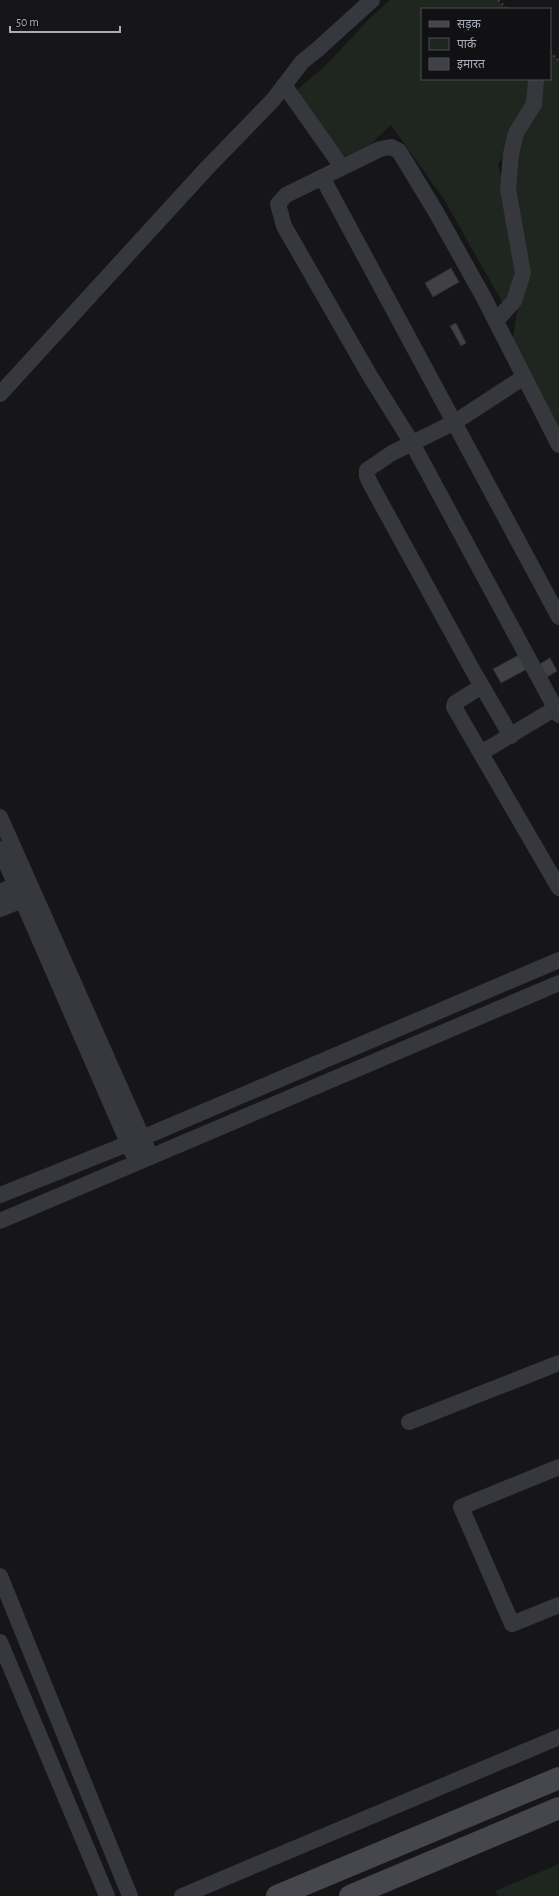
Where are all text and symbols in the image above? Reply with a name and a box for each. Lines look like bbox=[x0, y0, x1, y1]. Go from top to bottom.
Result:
scale bar bbox=[10, 8, 120, 34]
legend bbox=[421, 8, 551, 80]
text: 50 m bbox=[16, 16, 39, 28]
text: सड़क bbox=[457, 18, 482, 31]
text: पार्क bbox=[457, 37, 477, 50]
text: इमारत bbox=[457, 58, 486, 71]

